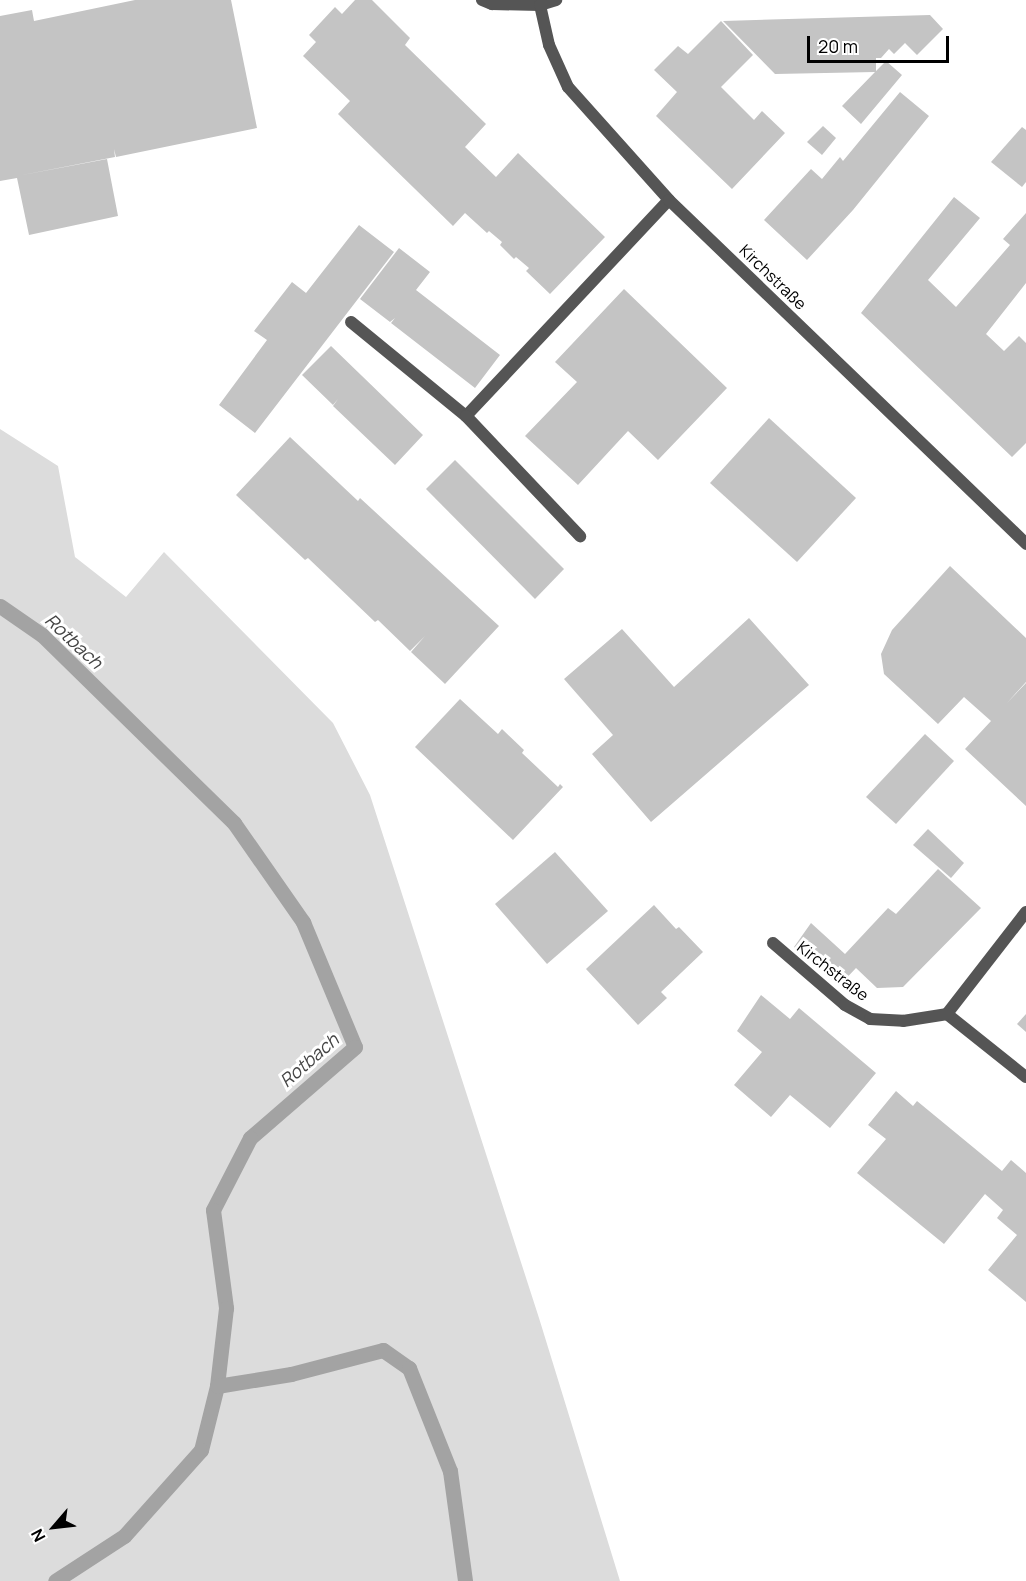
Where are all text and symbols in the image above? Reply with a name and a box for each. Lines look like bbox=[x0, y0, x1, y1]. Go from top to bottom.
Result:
scale bar bbox=[810, 24, 952, 62]
text: 20 m bbox=[818, 34, 858, 58]
street label: Kirchstraße bbox=[736, 240, 810, 314]
water label: Rotbach bbox=[41, 609, 107, 673]
street label: Kirchstraße bbox=[793, 937, 873, 1005]
water label: Rotbach bbox=[275, 1029, 343, 1091]
north arrow bbox=[24, 1497, 84, 1557]
text: N bbox=[26, 1525, 51, 1546]

